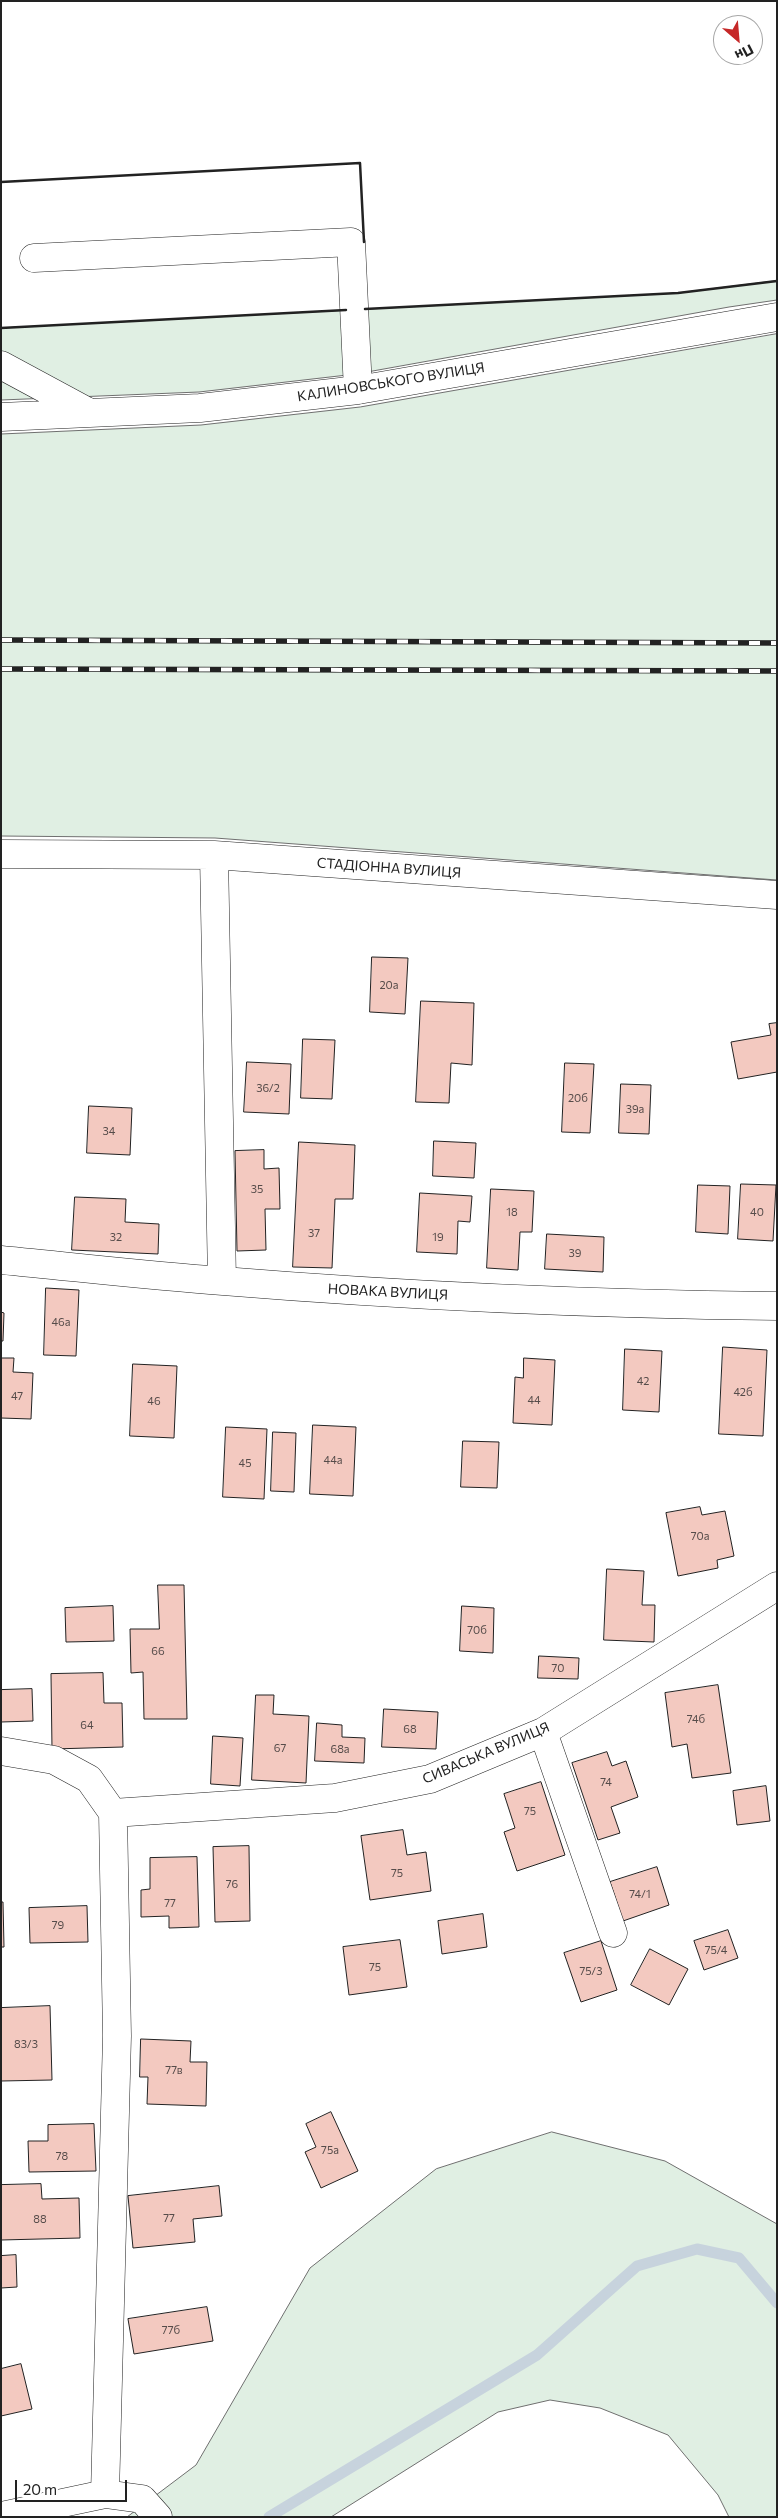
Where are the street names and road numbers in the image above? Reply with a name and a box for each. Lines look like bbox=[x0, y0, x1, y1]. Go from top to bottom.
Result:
street label: КАЛИНОВСЬКОГО ВУЛИЦЯ bbox=[296, 359, 486, 405]
street label: СТАДІОННА ВУЛИЦЯ bbox=[316, 855, 462, 881]
street label: НОВАКА ВУЛИЦЯ bbox=[327, 1280, 449, 1304]
street label: СИВАСЬКА ВУЛИЦЯ bbox=[420, 1719, 552, 1787]

